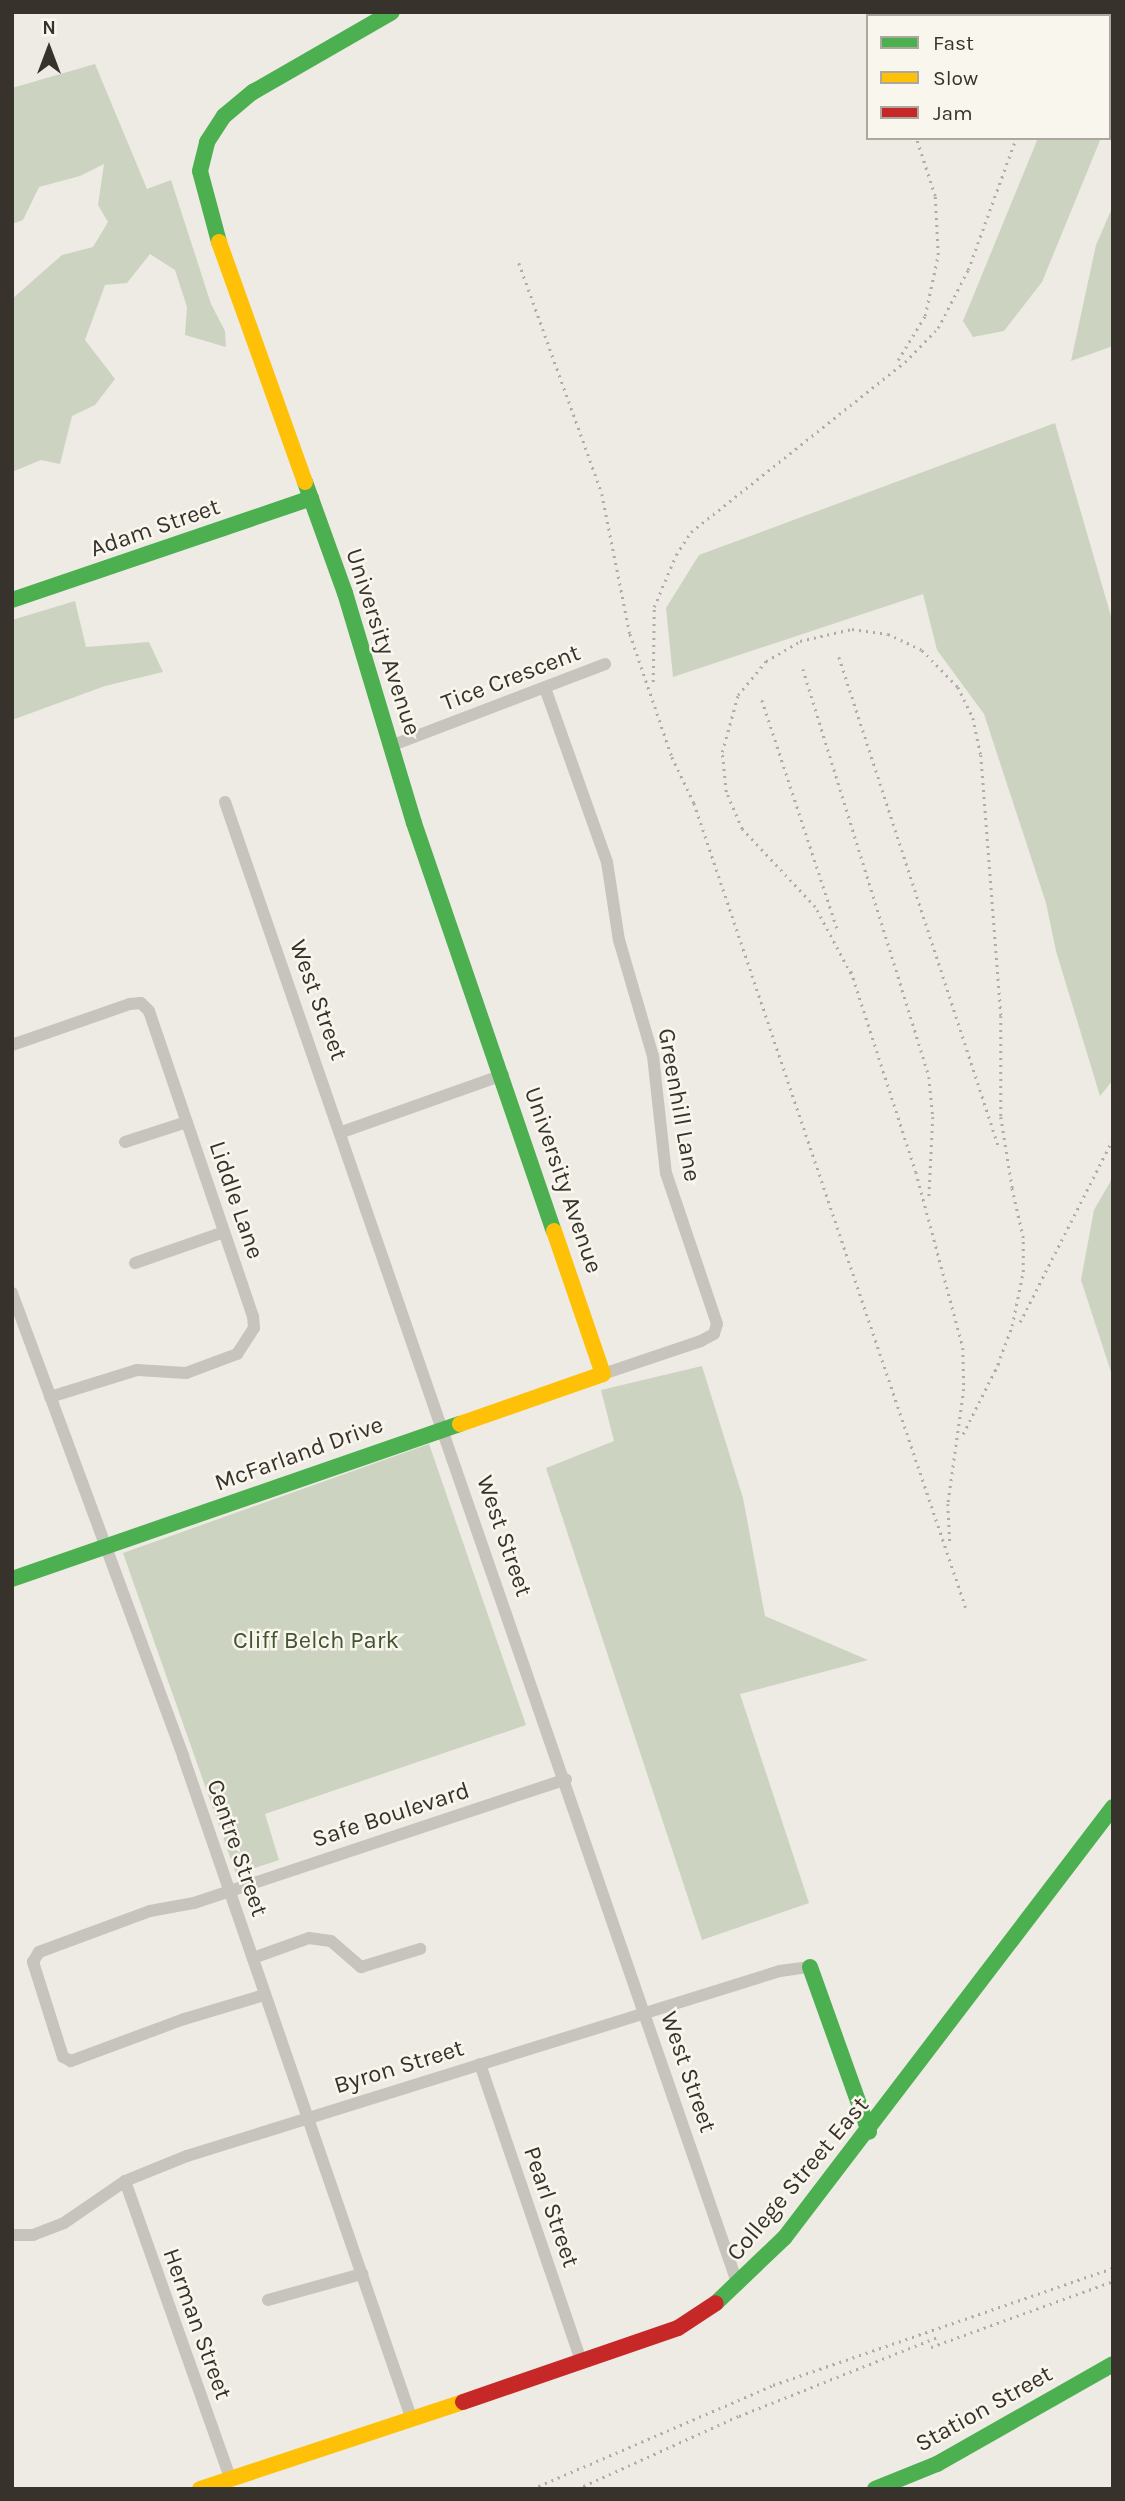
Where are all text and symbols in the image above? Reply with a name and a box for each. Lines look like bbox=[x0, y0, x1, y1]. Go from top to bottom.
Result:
north arrow bbox=[14, 14, 84, 84]
legend bbox=[866, 14, 1111, 140]
text: N bbox=[42, 17, 56, 39]
text: Fast bbox=[933, 31, 974, 55]
text: Slow bbox=[933, 66, 978, 90]
text: Jam bbox=[933, 101, 973, 125]
street label: Adam Street bbox=[86, 492, 224, 564]
street label: University Avenue bbox=[339, 545, 427, 739]
street label: Tice Crescent bbox=[438, 638, 584, 718]
street label: West Street bbox=[283, 936, 353, 1064]
street label: Greenhill Lane bbox=[651, 1026, 707, 1184]
street label: University Avenue bbox=[518, 1083, 608, 1277]
street label: Liddle Lane bbox=[202, 1137, 270, 1263]
street label: McFarland Drive bbox=[211, 1410, 387, 1498]
street label: West Street bbox=[470, 1472, 538, 1600]
park label: Cliff Belch Park bbox=[233, 1627, 399, 1655]
street label: Centre Street bbox=[200, 1776, 274, 1920]
street label: Safe Boulevard bbox=[309, 1776, 473, 1854]
street label: West Street bbox=[654, 2008, 722, 2136]
street label: Byron Street bbox=[331, 2034, 467, 2100]
street label: College Street East bbox=[721, 2091, 875, 2267]
street label: Pearl Street bbox=[517, 2143, 585, 2271]
street label: Herman Street bbox=[156, 2244, 238, 2404]
street label: Station Street bbox=[911, 2360, 1057, 2458]

